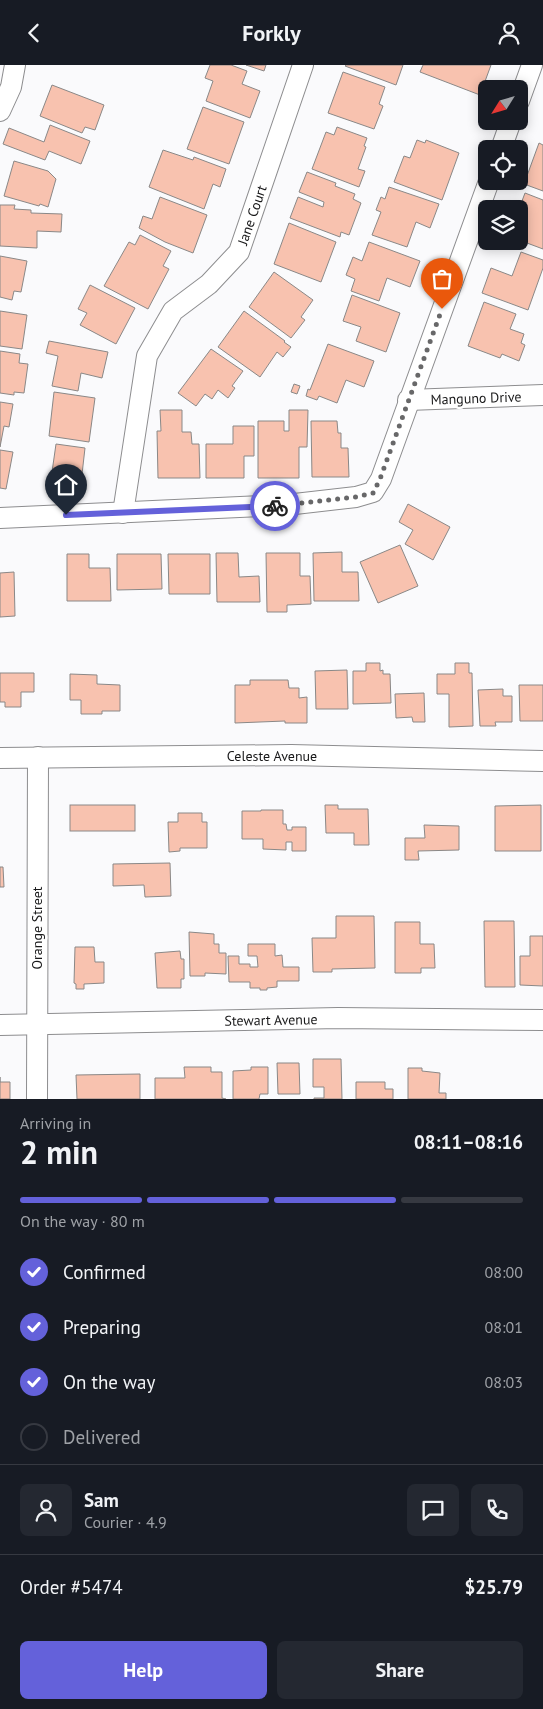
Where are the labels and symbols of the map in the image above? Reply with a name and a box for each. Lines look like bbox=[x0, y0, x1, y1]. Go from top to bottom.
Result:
north arrow bbox=[478, 80, 528, 130]
street label: Jane Court bbox=[233, 183, 271, 248]
pin bbox=[421, 258, 463, 309]
street label: Manguno Drive bbox=[430, 387, 522, 409]
pin bbox=[45, 464, 87, 515]
courier bbox=[250, 481, 300, 531]
street label: Celeste Avenue bbox=[227, 747, 317, 765]
street label: Orange Street bbox=[28, 886, 46, 970]
street label: Stewart Avenue bbox=[224, 1010, 318, 1030]

